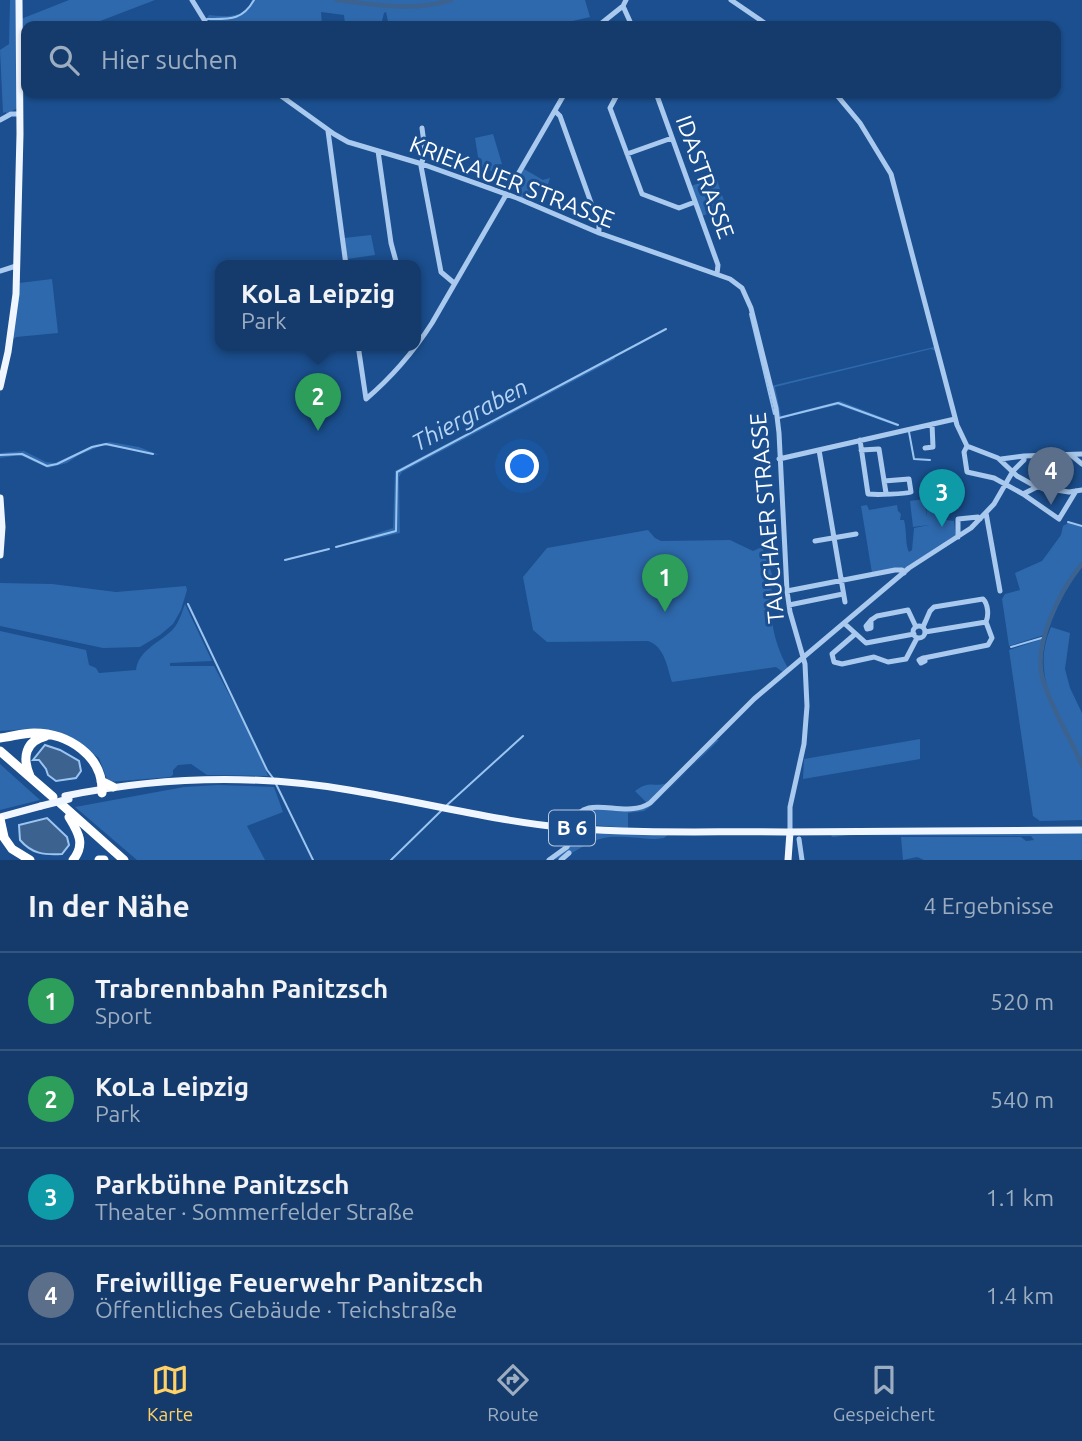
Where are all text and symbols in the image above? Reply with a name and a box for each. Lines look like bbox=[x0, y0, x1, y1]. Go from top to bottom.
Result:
search box bbox=[21, 21, 1061, 98]
icon: search bbox=[45, 41, 83, 79]
text: Hier suchen bbox=[101, 45, 238, 74]
street label: IDASTRASSE bbox=[672, 112, 739, 242]
street label: KRIEKAUER STRASSE bbox=[406, 131, 618, 232]
popup bbox=[215, 260, 421, 351]
text: KoLa Leipzig bbox=[241, 279, 395, 308]
text: Park bbox=[241, 308, 287, 333]
pin: 2 bbox=[295, 373, 341, 431]
water label: Thiergraben bbox=[407, 373, 532, 456]
street label: TAUCHAER STRASSE bbox=[745, 411, 788, 625]
pin: 4 bbox=[1028, 447, 1074, 505]
your location bbox=[505, 449, 539, 483]
pin: 3 bbox=[919, 469, 965, 527]
pin: 1 bbox=[642, 554, 688, 612]
road number: B 6 bbox=[549, 810, 595, 846]
text: In der Nähe bbox=[28, 889, 190, 923]
text: 4 Ergebnisse bbox=[923, 893, 1054, 918]
text: Trabrennbahn Panitzsch bbox=[95, 974, 388, 1003]
text: 1 bbox=[45, 989, 57, 1014]
text: 520 m bbox=[990, 989, 1054, 1014]
text: Sport bbox=[95, 1003, 152, 1028]
text: KoLa Leipzig bbox=[95, 1072, 249, 1101]
text: 2 bbox=[45, 1087, 57, 1112]
text: 540 m bbox=[990, 1087, 1054, 1112]
text: Park bbox=[95, 1101, 141, 1126]
text: Parkbühne Panitzsch bbox=[95, 1170, 350, 1199]
text: 3 bbox=[45, 1185, 57, 1210]
text: 1.1 km bbox=[986, 1185, 1054, 1210]
text: Theater · Sommerfelder Straße bbox=[95, 1199, 414, 1224]
text: Freiwillige Feuerwehr Panitzsch bbox=[95, 1268, 483, 1297]
text: 4 bbox=[45, 1283, 57, 1308]
text: 1.4 km bbox=[986, 1283, 1054, 1308]
text: Öffentliches Gebäude · Teichstraße bbox=[95, 1297, 457, 1322]
tab: Karte bbox=[147, 1361, 193, 1425]
tab: Route bbox=[487, 1361, 539, 1425]
tab: Gespeichert bbox=[833, 1361, 935, 1425]

